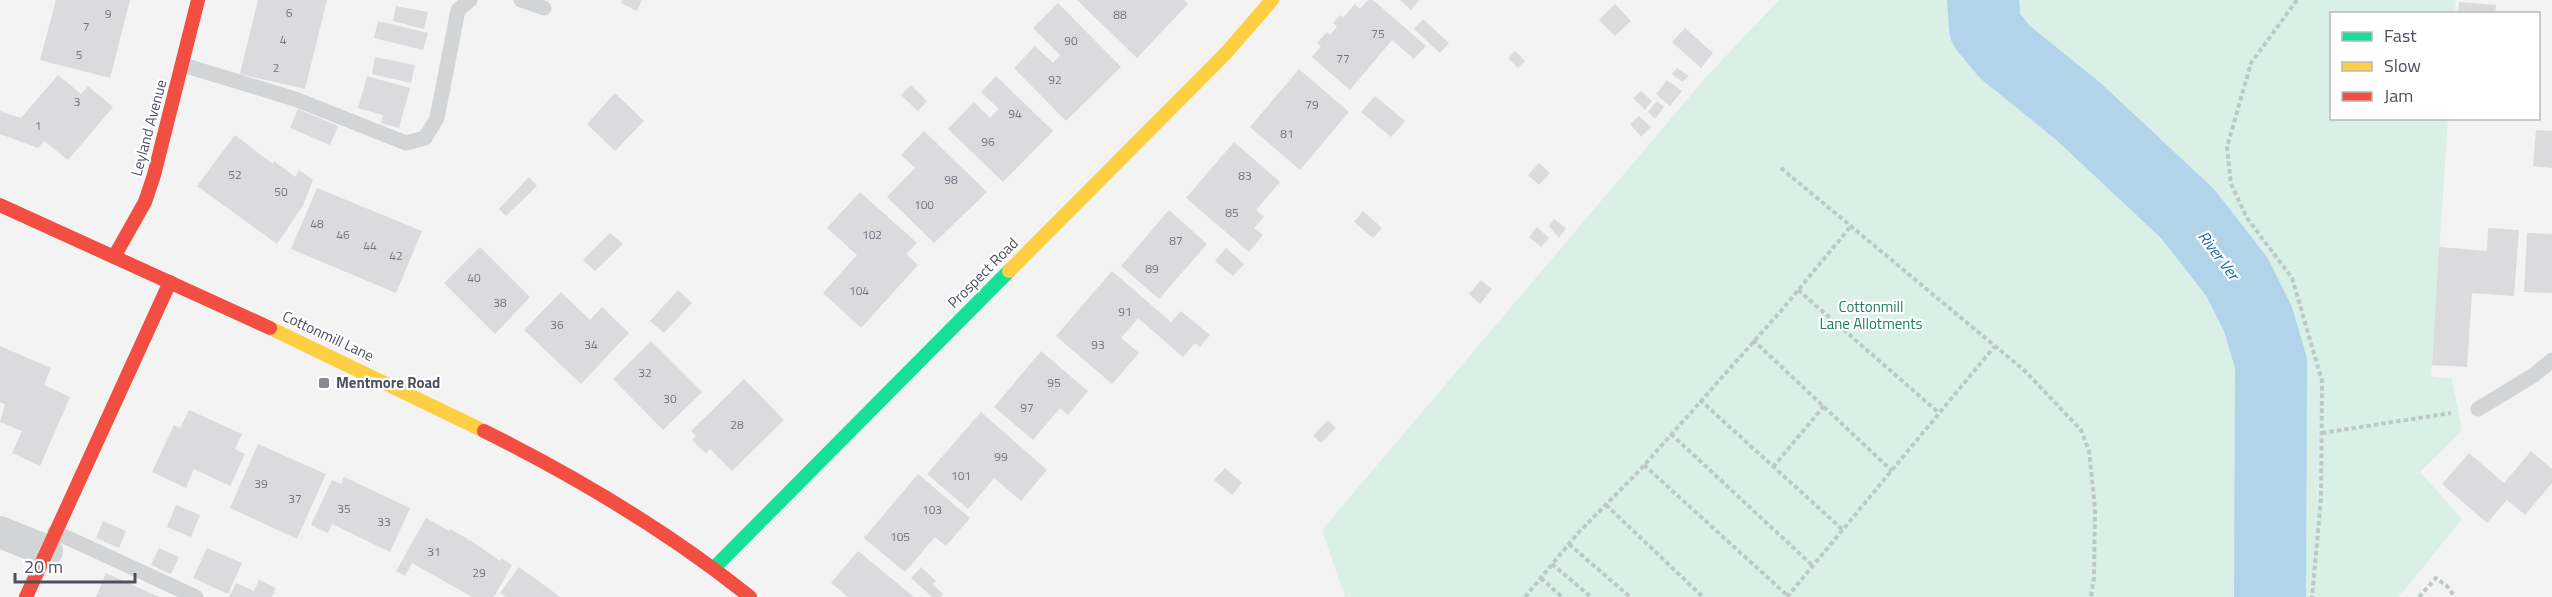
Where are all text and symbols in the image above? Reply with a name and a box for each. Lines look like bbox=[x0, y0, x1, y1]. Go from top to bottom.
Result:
house number: 6 bbox=[286, 3, 293, 22]
house number: 9 bbox=[105, 4, 112, 23]
house number: 88 bbox=[1113, 5, 1127, 24]
legend bbox=[2330, 12, 2540, 120]
house number: 7 bbox=[83, 17, 89, 36]
text: Fast bbox=[2384, 22, 2417, 49]
house number: 75 bbox=[1371, 24, 1385, 43]
house number: 4 bbox=[280, 30, 287, 49]
house number: 90 bbox=[1064, 31, 1078, 50]
house number: 5 bbox=[76, 45, 83, 64]
house number: 77 bbox=[1336, 49, 1350, 68]
text: Slow bbox=[2384, 52, 2421, 79]
house number: 2 bbox=[273, 58, 279, 77]
house number: 92 bbox=[1048, 70, 1062, 89]
street label: Leyland Avenue bbox=[125, 77, 172, 179]
text: Jam bbox=[2384, 82, 2413, 109]
house number: 3 bbox=[74, 92, 80, 111]
house number: 79 bbox=[1305, 95, 1319, 114]
house number: 94 bbox=[1008, 104, 1022, 123]
house number: 1 bbox=[35, 116, 41, 135]
house number: 81 bbox=[1280, 124, 1294, 143]
house number: 96 bbox=[981, 132, 995, 151]
house number: 52 bbox=[228, 165, 242, 184]
house number: 83 bbox=[1238, 166, 1252, 185]
house number: 98 bbox=[944, 170, 958, 189]
house number: 50 bbox=[274, 182, 288, 201]
house number: 100 bbox=[914, 195, 934, 214]
house number: 85 bbox=[1225, 203, 1239, 222]
house number: 48 bbox=[310, 214, 324, 233]
house number: 46 bbox=[336, 225, 350, 244]
house number: 102 bbox=[862, 225, 882, 244]
water label: River Ver bbox=[2193, 225, 2247, 286]
house number: 87 bbox=[1169, 231, 1183, 250]
street label: Prospect Road bbox=[942, 232, 1023, 313]
house number: 44 bbox=[363, 236, 377, 255]
house number: 42 bbox=[389, 246, 403, 265]
house number: 89 bbox=[1145, 259, 1159, 278]
house number: 40 bbox=[467, 268, 481, 287]
house number: 104 bbox=[849, 281, 869, 300]
house number: 38 bbox=[493, 293, 507, 312]
park label: Cottonmill Lane Allotments bbox=[1820, 295, 1923, 335]
house number: 91 bbox=[1118, 302, 1132, 321]
street label: Cottonmill Lane bbox=[279, 304, 378, 367]
house number: 36 bbox=[550, 315, 564, 334]
house number: 34 bbox=[584, 335, 598, 354]
house number: 93 bbox=[1091, 335, 1105, 354]
house number: 32 bbox=[638, 363, 652, 382]
place label: Mentmore Road bbox=[336, 371, 440, 394]
house number: 95 bbox=[1047, 373, 1061, 392]
marker: Mentmore Road bbox=[317, 376, 331, 390]
house number: 30 bbox=[663, 389, 677, 408]
house number: 97 bbox=[1020, 398, 1034, 417]
house number: 28 bbox=[730, 415, 744, 434]
house number: 99 bbox=[994, 447, 1008, 466]
house number: 101 bbox=[951, 466, 971, 485]
house number: 39 bbox=[254, 474, 268, 493]
house number: 37 bbox=[288, 489, 302, 508]
house number: 35 bbox=[337, 499, 351, 518]
house number: 103 bbox=[922, 500, 942, 519]
house number: 33 bbox=[377, 512, 391, 531]
house number: 105 bbox=[890, 527, 910, 546]
house number: 31 bbox=[427, 542, 441, 561]
scale bar bbox=[15, 546, 135, 584]
text: 20 m bbox=[24, 553, 63, 580]
house number: 29 bbox=[472, 563, 486, 582]

